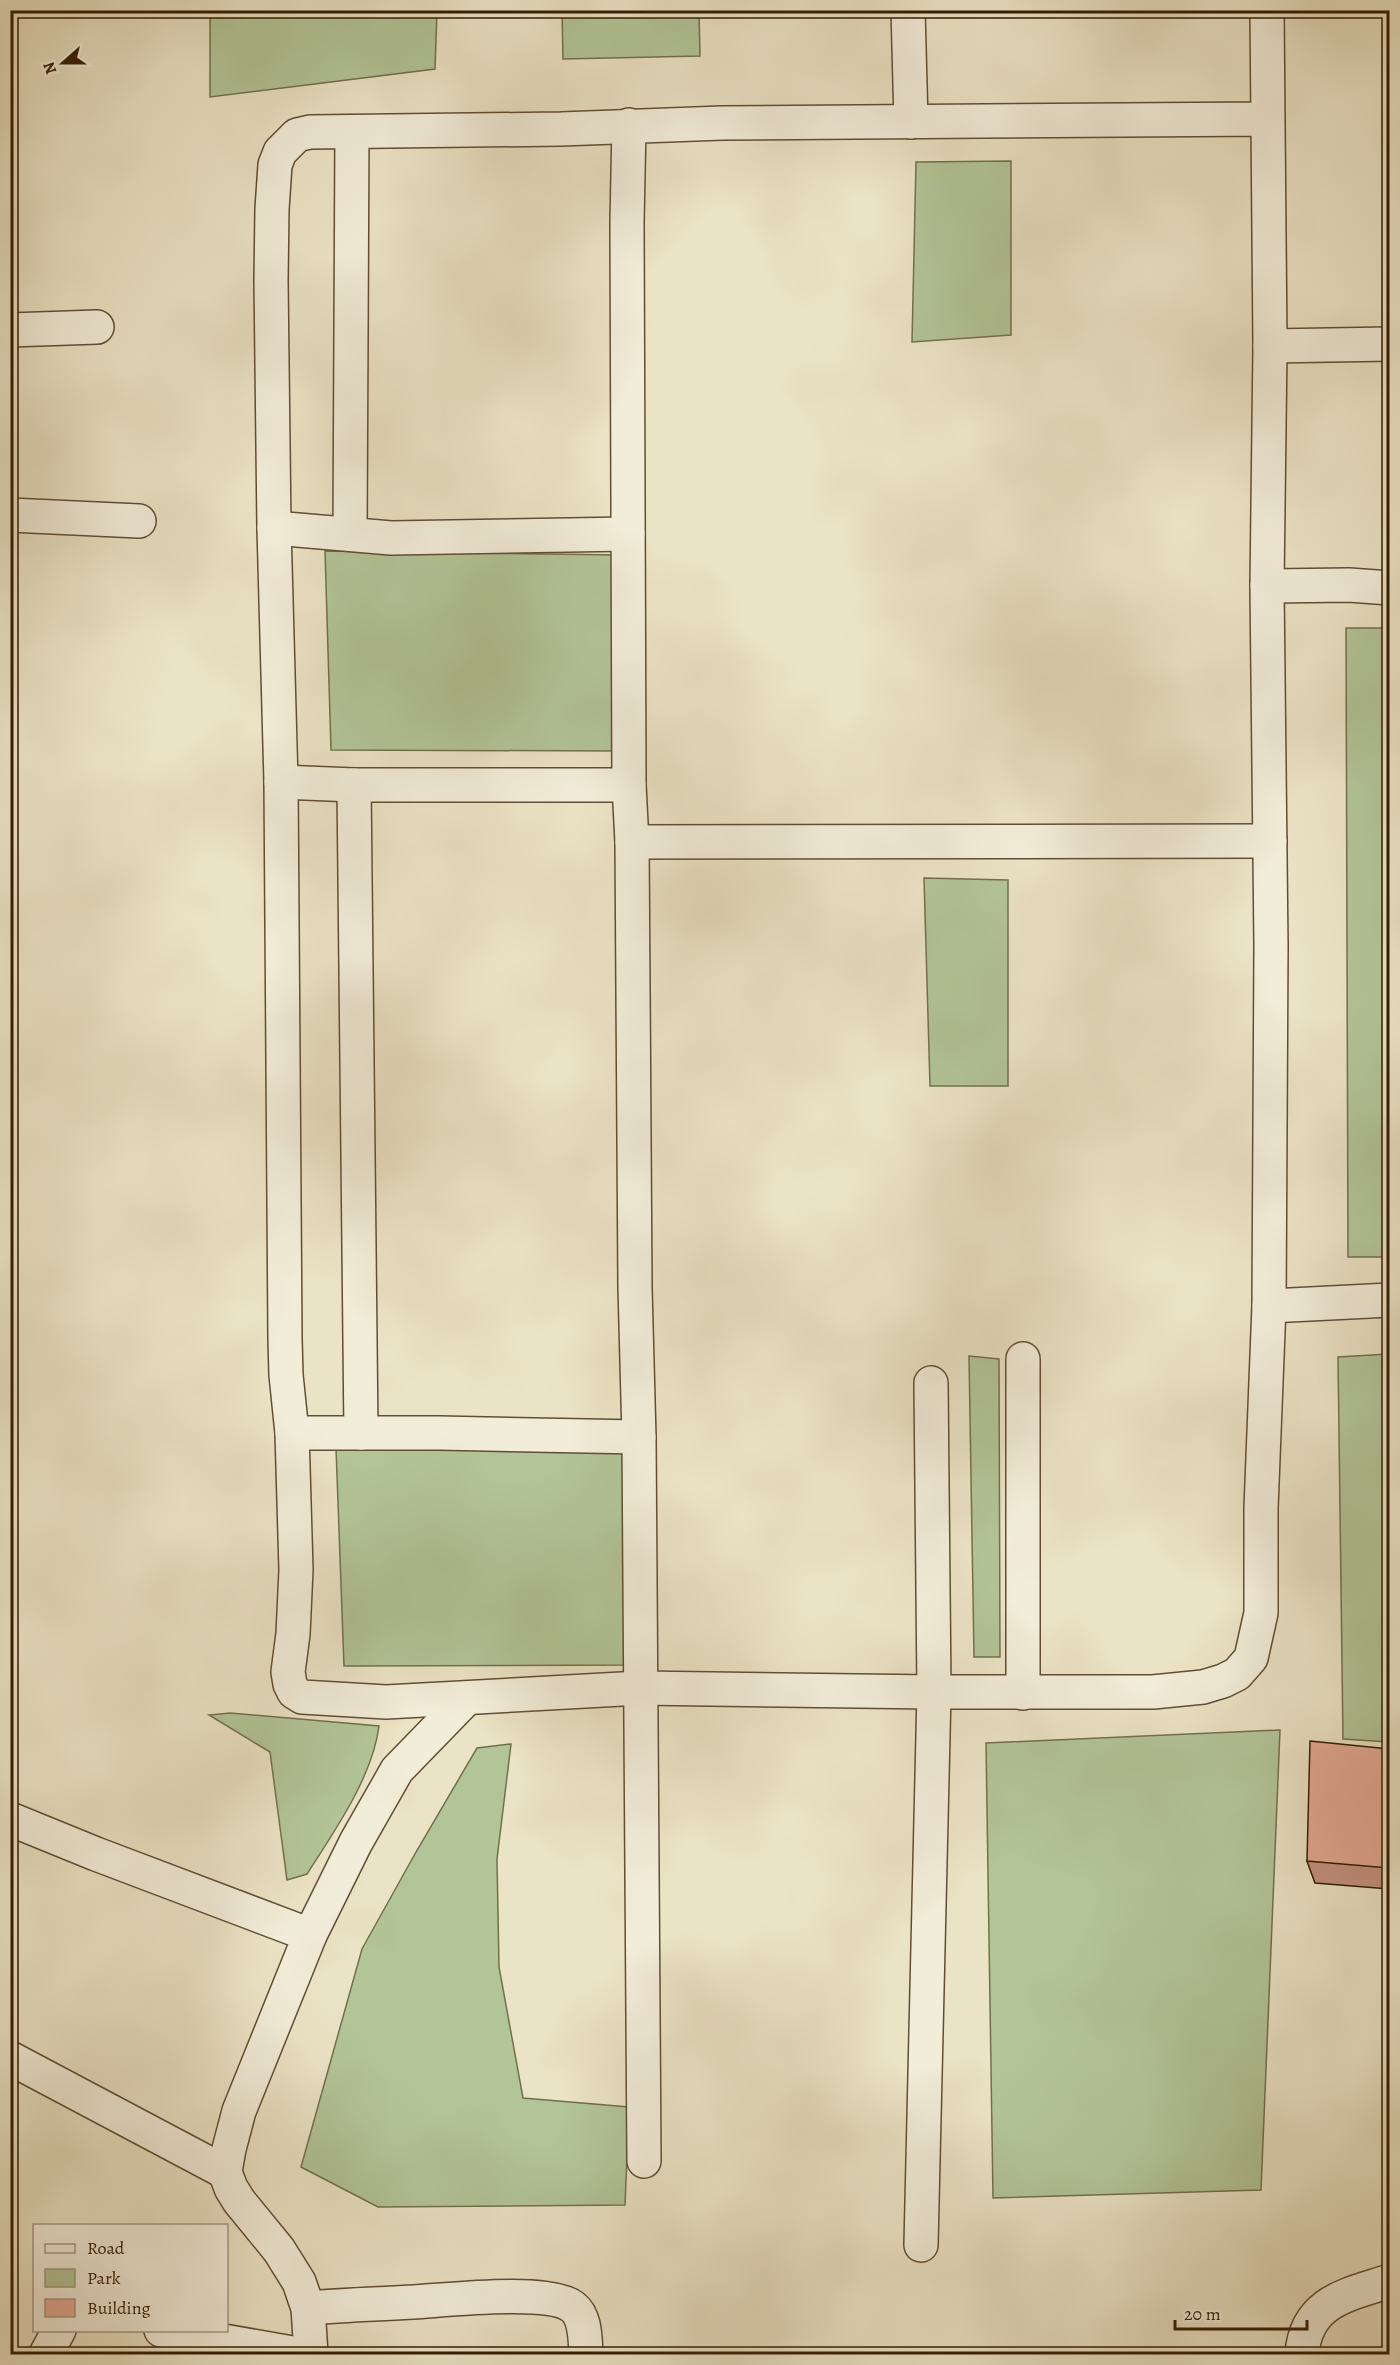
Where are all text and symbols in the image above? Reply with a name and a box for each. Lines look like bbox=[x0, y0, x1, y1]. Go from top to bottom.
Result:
north arrow bbox=[33, 33, 93, 93]
text: N bbox=[37, 58, 62, 77]
legend bbox=[33, 2224, 228, 2332]
text: Road bbox=[87, 2236, 125, 2260]
text: Park bbox=[87, 2266, 121, 2290]
scale bar bbox=[1175, 2293, 1307, 2331]
text: Building bbox=[87, 2296, 151, 2320]
text: 20 m bbox=[1184, 2302, 1221, 2326]

